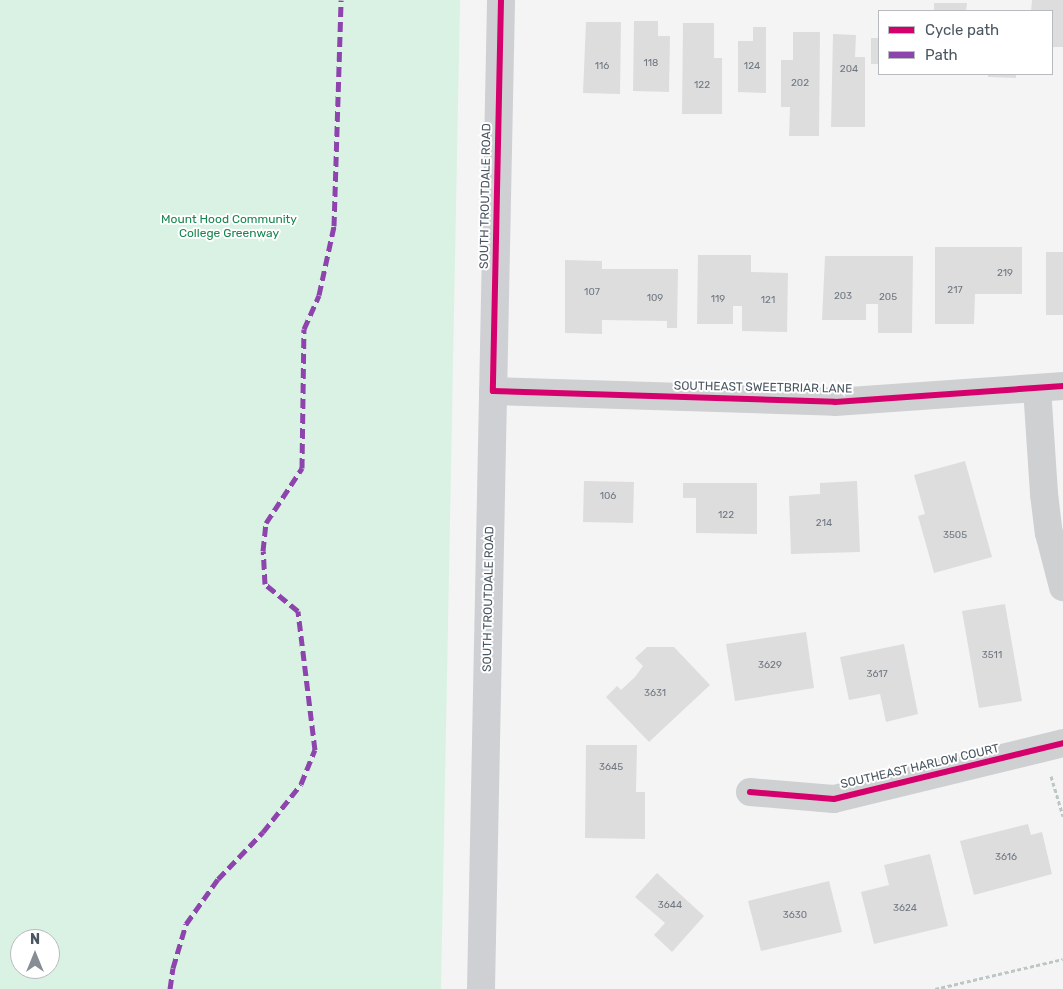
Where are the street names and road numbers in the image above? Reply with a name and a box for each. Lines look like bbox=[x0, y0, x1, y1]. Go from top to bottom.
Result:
street label: SOUTH TROUTDALE ROAD bbox=[478, 123, 494, 269]
street label: SOUTHEAST SWEETBRIAR LANE bbox=[673, 379, 853, 397]
street label: SOUTH TROUTDALE ROAD bbox=[481, 526, 497, 672]
street label: SOUTHEAST HARLOW COURT bbox=[839, 742, 1001, 792]

